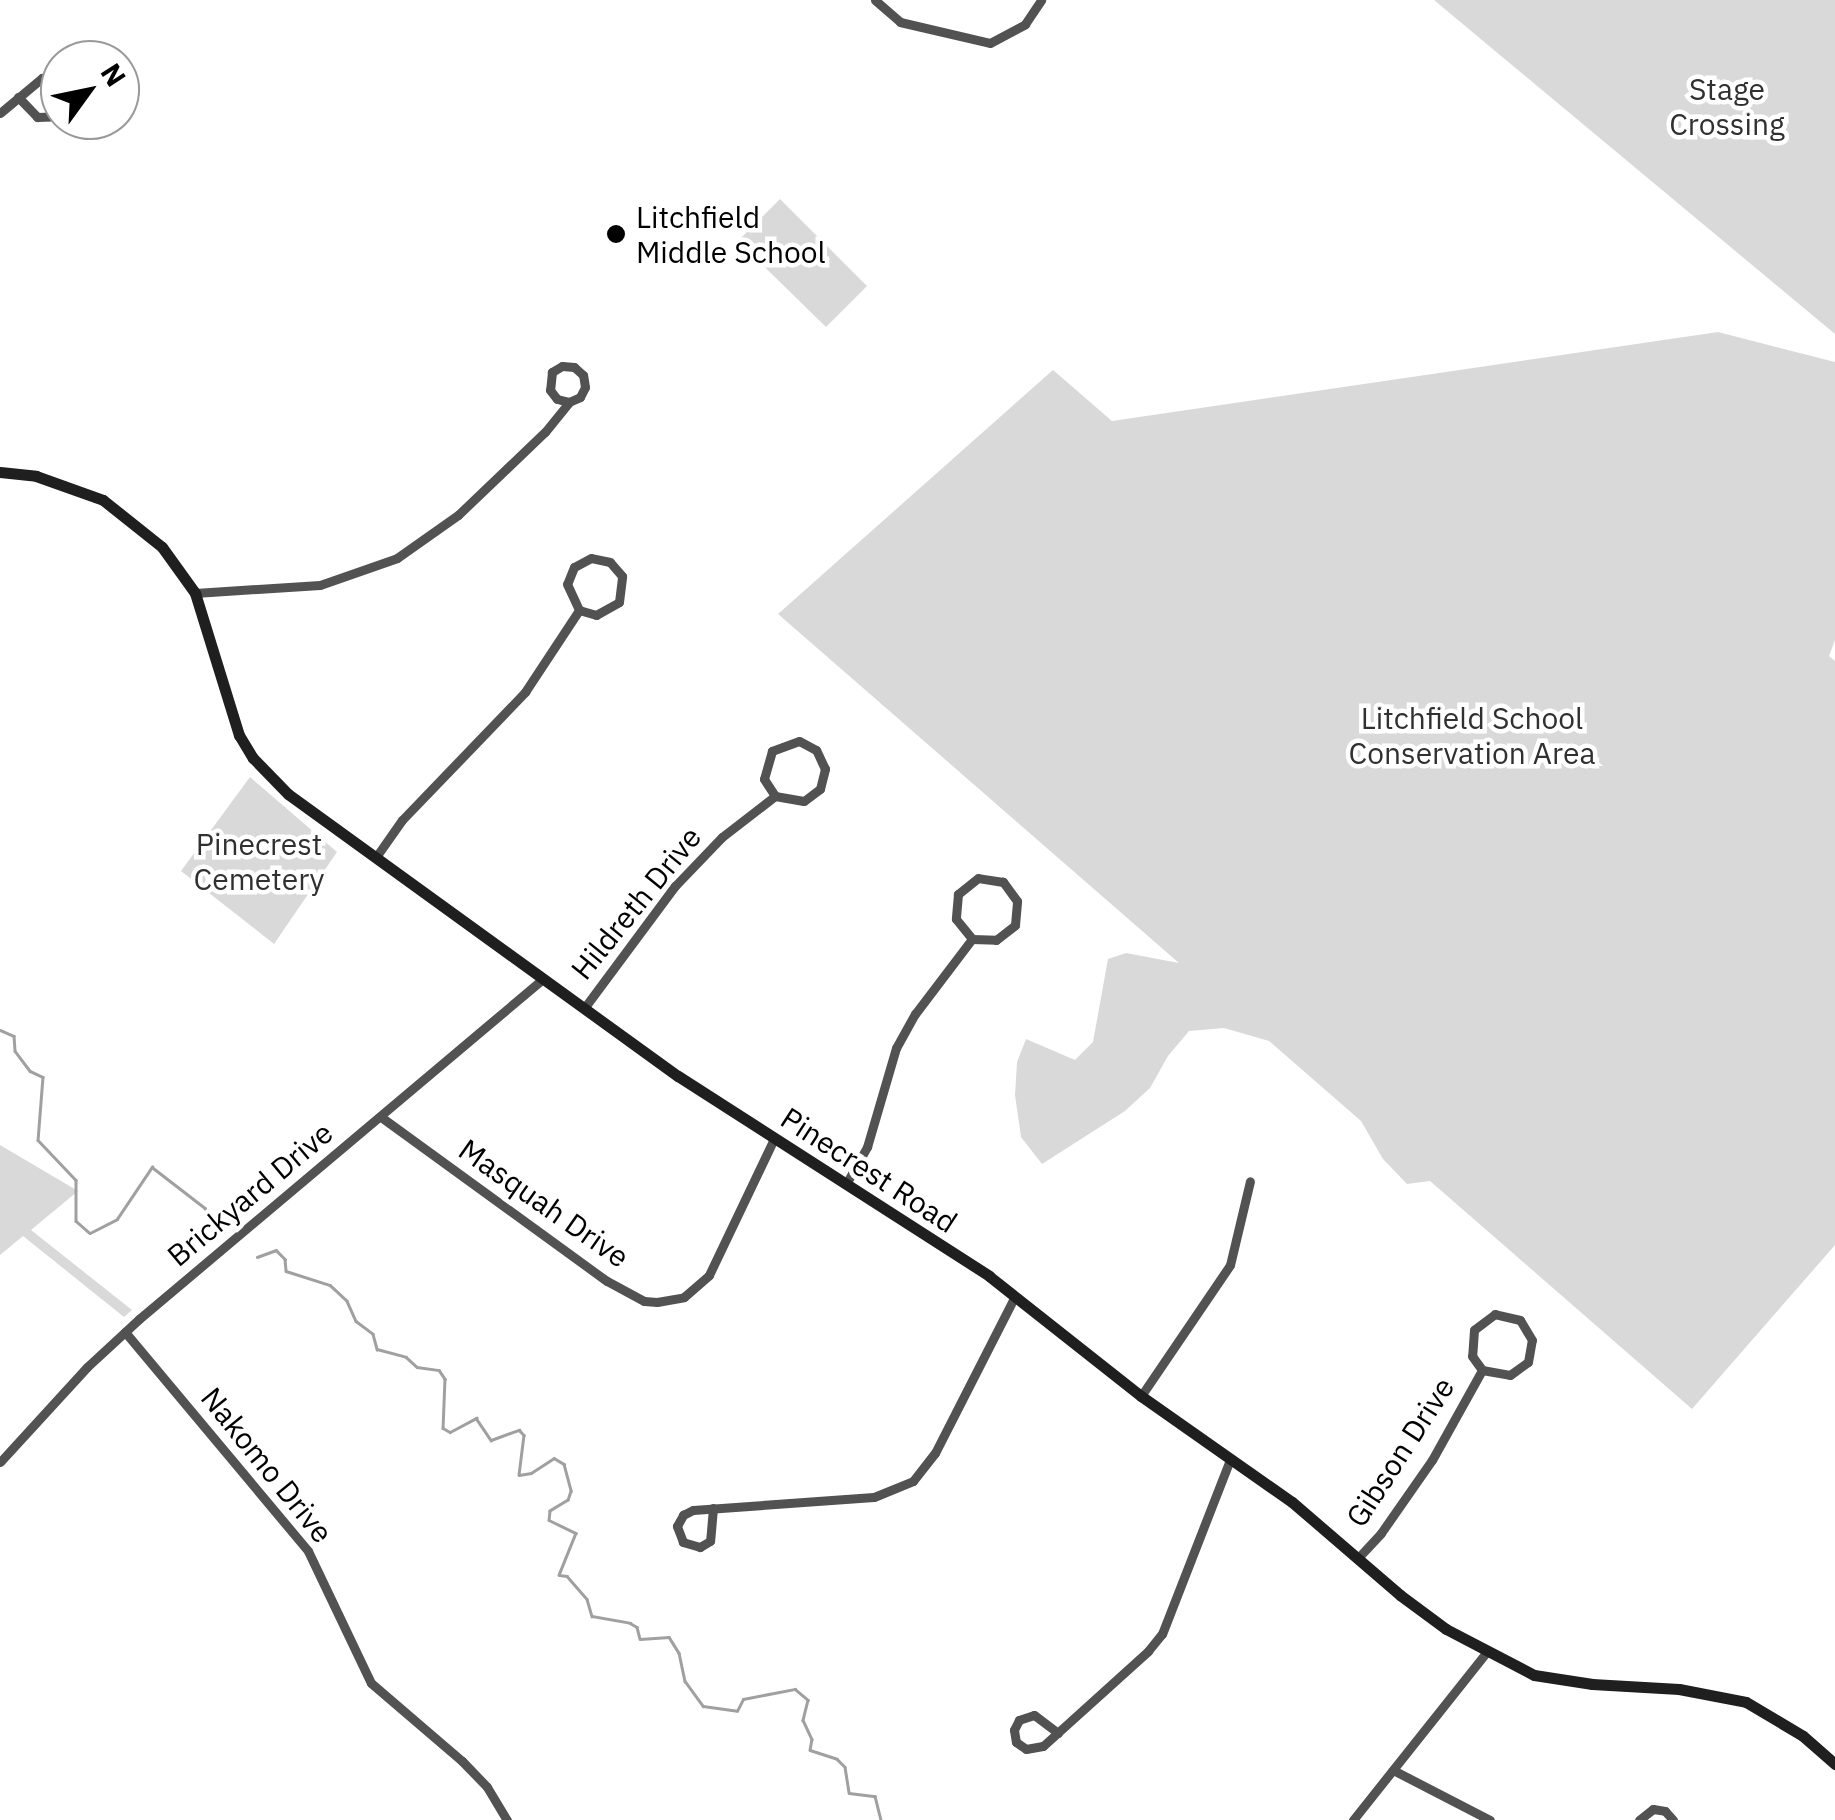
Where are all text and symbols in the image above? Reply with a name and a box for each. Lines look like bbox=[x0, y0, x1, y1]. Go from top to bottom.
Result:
north arrow bbox=[40, 40, 140, 140]
text: N bbox=[93, 56, 135, 93]
park label: Stage Crossing bbox=[1669, 71, 1785, 142]
place label: Litchfield Middle School bbox=[636, 199, 826, 270]
marker: Litchfield Middle School bbox=[605, 223, 627, 245]
park label: Litchfield School Conservation Area bbox=[1349, 700, 1595, 770]
street label: Hildreth Drive bbox=[564, 819, 708, 987]
park label: Pinecrest Cemetery bbox=[194, 826, 324, 896]
street label: Pinecrest Road bbox=[774, 1100, 964, 1240]
street label: Brickyard Drive bbox=[160, 1114, 340, 1274]
street label: Masquah Drive bbox=[452, 1131, 636, 1275]
street label: Gibson Drive bbox=[1338, 1371, 1462, 1533]
street label: Nakomo Drive bbox=[194, 1380, 340, 1550]

